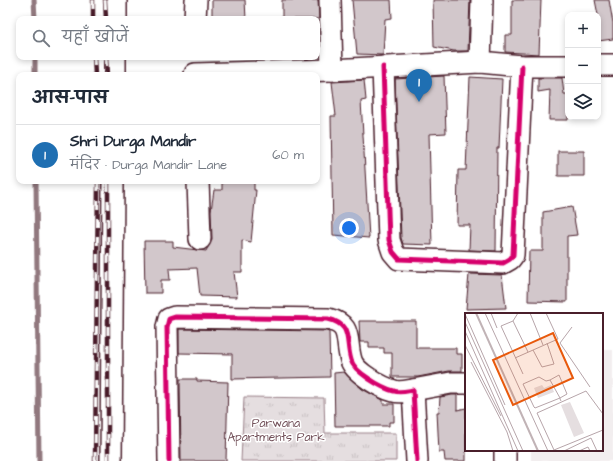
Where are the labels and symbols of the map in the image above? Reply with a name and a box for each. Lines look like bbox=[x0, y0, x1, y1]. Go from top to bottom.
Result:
pin: 1 bbox=[406, 69, 432, 102]
your location bbox=[339, 218, 359, 238]
inset map bbox=[465, 313, 603, 451]
park label: Parwana Apartments Park bbox=[227, 415, 325, 446]

